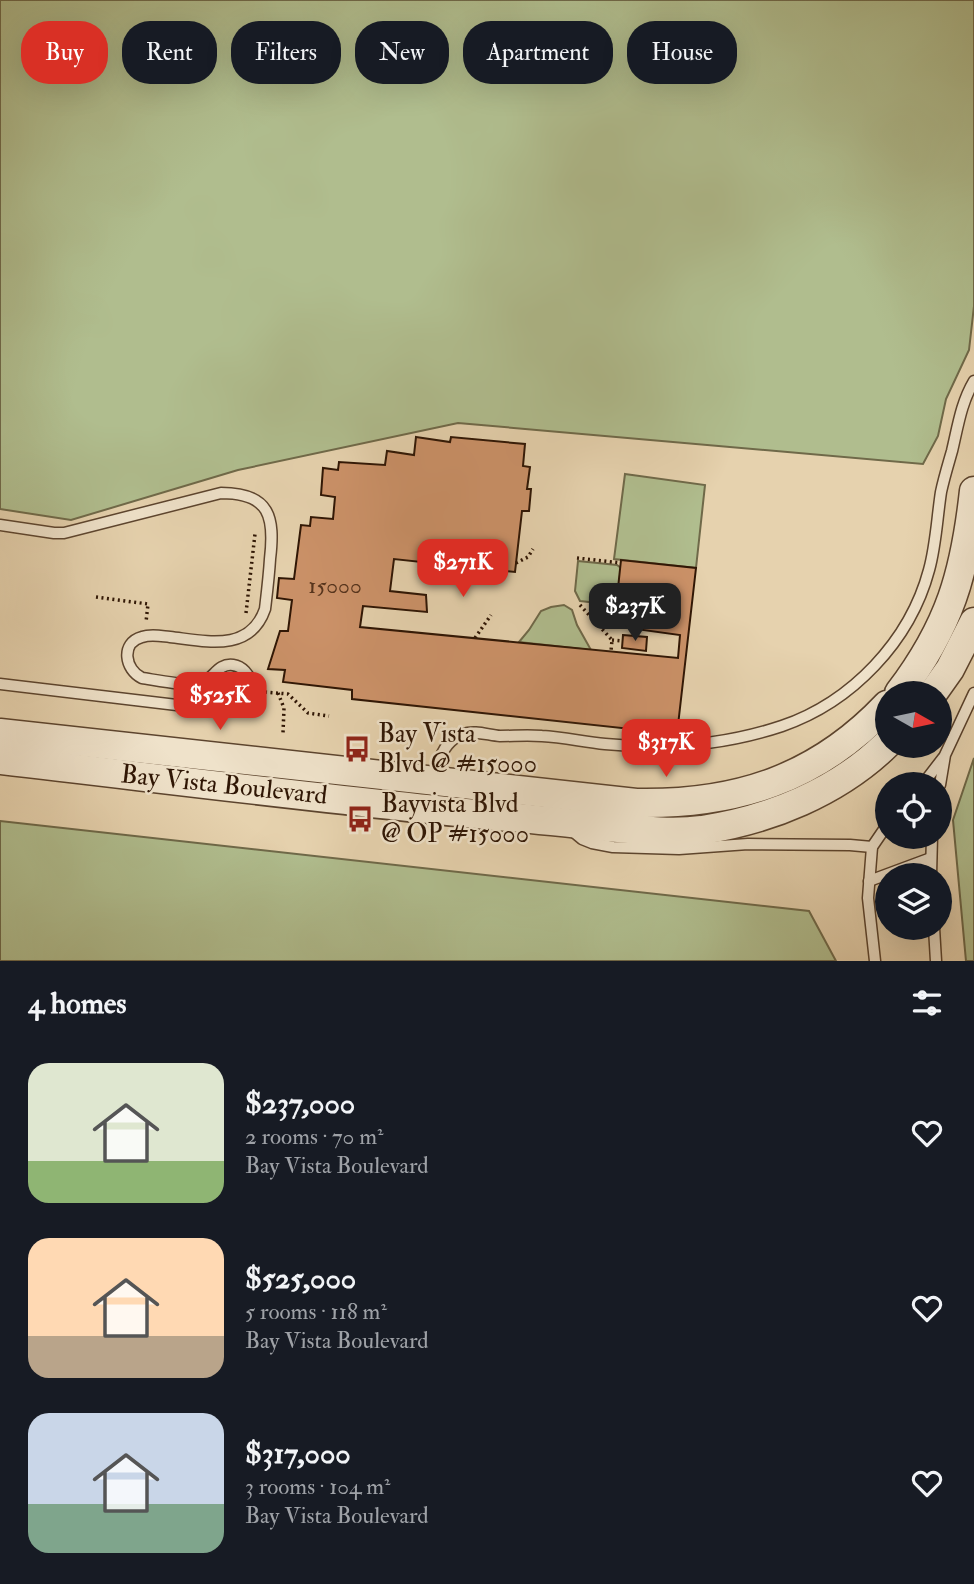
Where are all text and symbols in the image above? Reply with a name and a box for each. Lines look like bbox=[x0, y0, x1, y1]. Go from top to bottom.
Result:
chip: Buy bbox=[21, 21, 108, 84]
chip: Rent bbox=[122, 21, 217, 84]
chip: Filters bbox=[231, 21, 341, 84]
chip: New bbox=[355, 21, 449, 84]
chip: Apartment bbox=[463, 21, 613, 84]
chip: House bbox=[627, 21, 737, 84]
pin: $271K bbox=[414, 540, 512, 599]
text: $271K bbox=[433, 547, 493, 576]
house number: 15000 bbox=[308, 571, 362, 600]
pin: $237K bbox=[586, 584, 684, 643]
text: $237K bbox=[605, 591, 665, 620]
pin: $525K bbox=[171, 672, 269, 732]
text: $525K bbox=[190, 680, 250, 709]
north arrow bbox=[875, 681, 952, 758]
map controls bbox=[875, 681, 952, 940]
place label: Bay Vista Blvd @ #15000 bbox=[378, 718, 537, 780]
pin: $317K bbox=[617, 720, 715, 779]
text: $317K bbox=[638, 727, 694, 756]
bus stop icon: Bay Vista Blvd @ #15000 bbox=[342, 734, 372, 764]
street label: Bay Vista Boulevard bbox=[119, 758, 329, 812]
button: locate bbox=[875, 772, 952, 849]
place label: Bayvista Blvd @ OP #15000 bbox=[381, 788, 529, 850]
bus stop icon: Bayvista Blvd @ OP #15000 bbox=[345, 804, 375, 834]
button: layers bbox=[875, 863, 952, 940]
icon: filters bbox=[908, 984, 946, 1022]
text: 4 homes bbox=[28, 985, 127, 1022]
text: $237,000 bbox=[245, 1085, 355, 1122]
icon: home bbox=[84, 1091, 168, 1175]
icon: heart bbox=[908, 1114, 946, 1152]
text: 2 rooms · 70 m² bbox=[245, 1122, 384, 1151]
text: Bay Vista Boulevard bbox=[245, 1151, 429, 1180]
text: $525,000 bbox=[245, 1260, 356, 1297]
icon: home bbox=[84, 1266, 168, 1350]
icon: heart bbox=[908, 1289, 946, 1327]
text: 5 rooms · 118 m² bbox=[245, 1297, 387, 1326]
text: Bay Vista Boulevard bbox=[245, 1326, 429, 1355]
text: $317,000 bbox=[245, 1435, 351, 1472]
icon: home bbox=[84, 1441, 168, 1525]
icon: heart bbox=[908, 1464, 946, 1502]
text: 3 rooms · 104 m² bbox=[245, 1472, 391, 1501]
text: Bay Vista Boulevard bbox=[245, 1501, 429, 1530]

